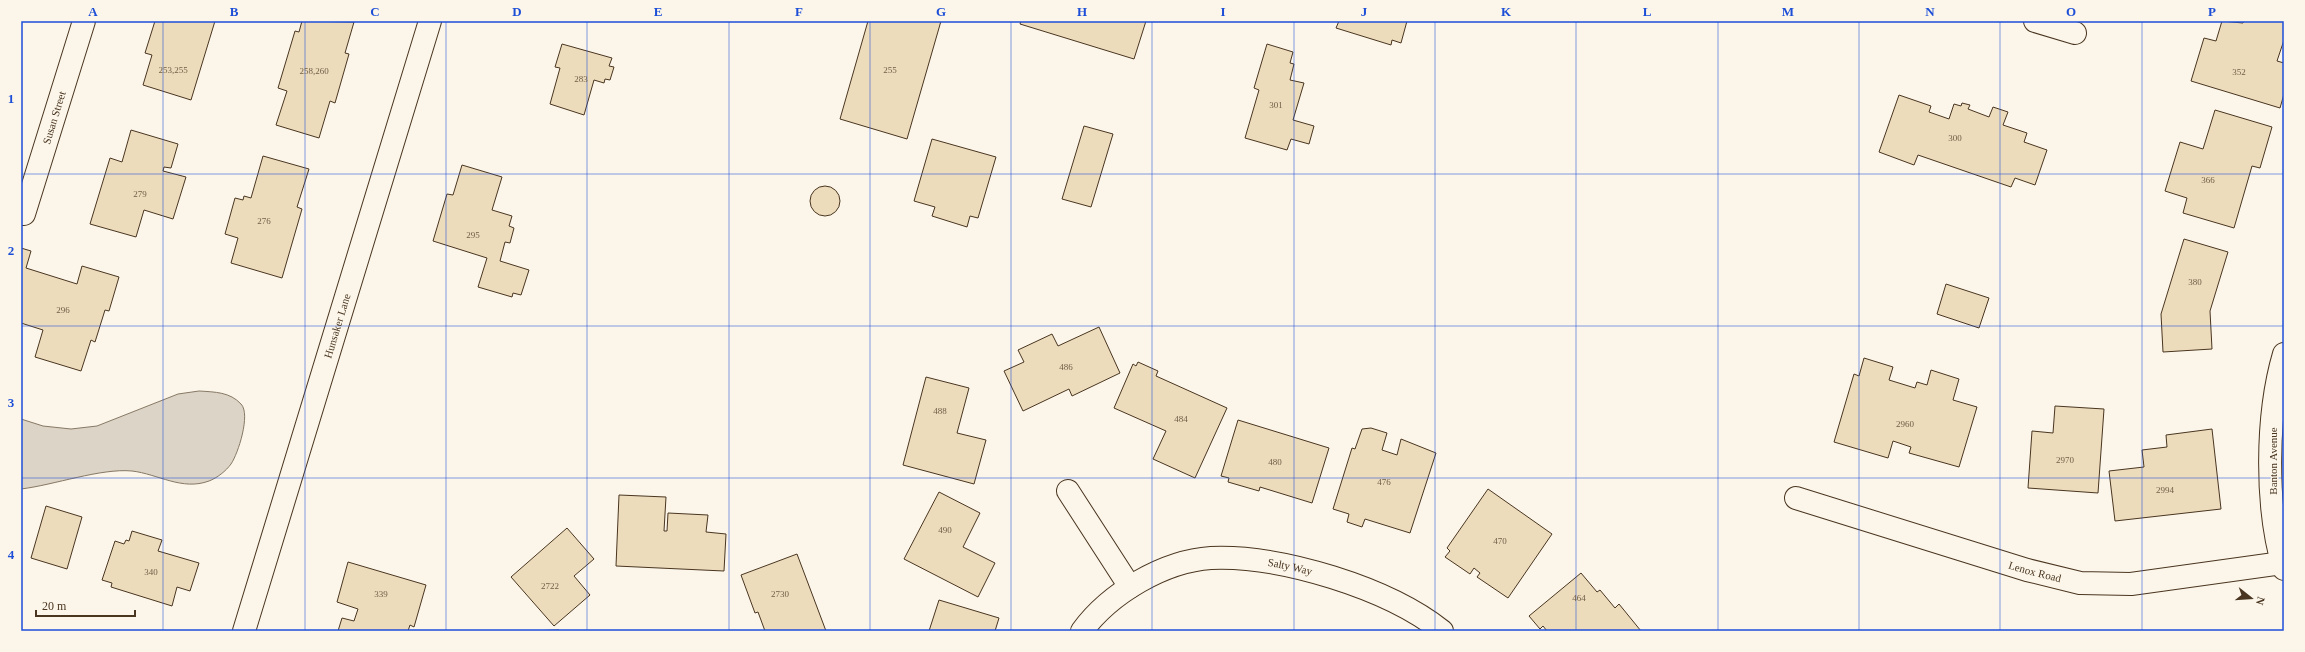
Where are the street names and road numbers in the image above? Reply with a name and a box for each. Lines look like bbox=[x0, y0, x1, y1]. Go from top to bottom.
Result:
street label: Susan Street bbox=[40, 90, 68, 145]
street label: Hunsaker Lane bbox=[322, 292, 353, 360]
street label: Banton Avenue bbox=[2267, 427, 2279, 495]
street label: Salty Way bbox=[1267, 556, 1314, 577]
street label: Lenox Road bbox=[2007, 559, 2063, 584]

